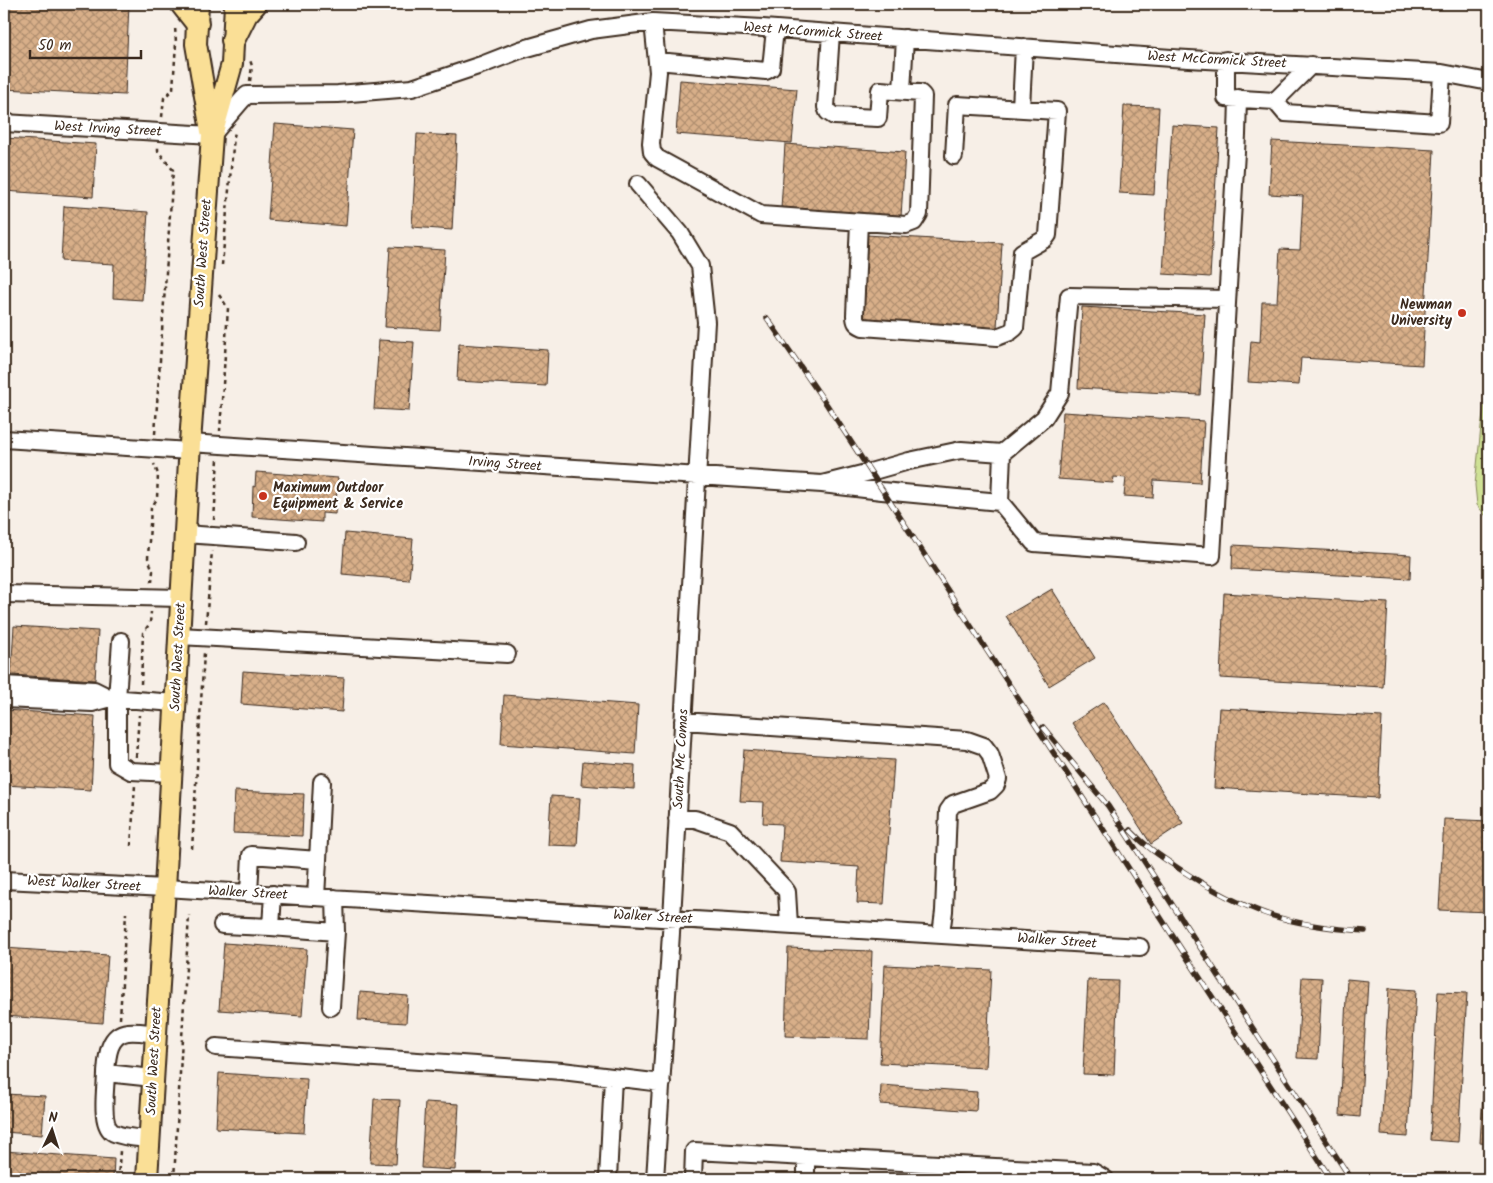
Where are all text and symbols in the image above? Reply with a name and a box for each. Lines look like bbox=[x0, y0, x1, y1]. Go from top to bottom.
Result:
street label: West McCormick Street bbox=[743, 16, 884, 48]
scale bar bbox=[30, 28, 141, 60]
text: 50 m bbox=[38, 34, 72, 58]
street label: West McCormick Street bbox=[1147, 45, 1288, 75]
street label: West Irving Street bbox=[54, 115, 163, 143]
street label: South West Street bbox=[188, 197, 218, 308]
place label: Newman University bbox=[1391, 294, 1453, 332]
marker: Newman University bbox=[1456, 307, 1468, 319]
street label: Irving Street bbox=[468, 450, 543, 478]
place label: Maximum Outdoor Equipment & Service bbox=[273, 477, 403, 515]
marker: Maximum Outdoor Equipment & Service bbox=[257, 490, 269, 502]
street label: South West Street bbox=[164, 602, 192, 712]
street label: South Mc Comas bbox=[667, 708, 695, 810]
street label: West Walker Street bbox=[27, 870, 142, 898]
street label: Walker Street bbox=[208, 880, 289, 906]
street label: Walker Street bbox=[613, 904, 694, 930]
street label: Walker Street bbox=[1017, 927, 1098, 955]
street label: South West Street bbox=[140, 1006, 168, 1116]
north arrow bbox=[28, 1106, 78, 1156]
text: N bbox=[48, 1107, 58, 1129]

